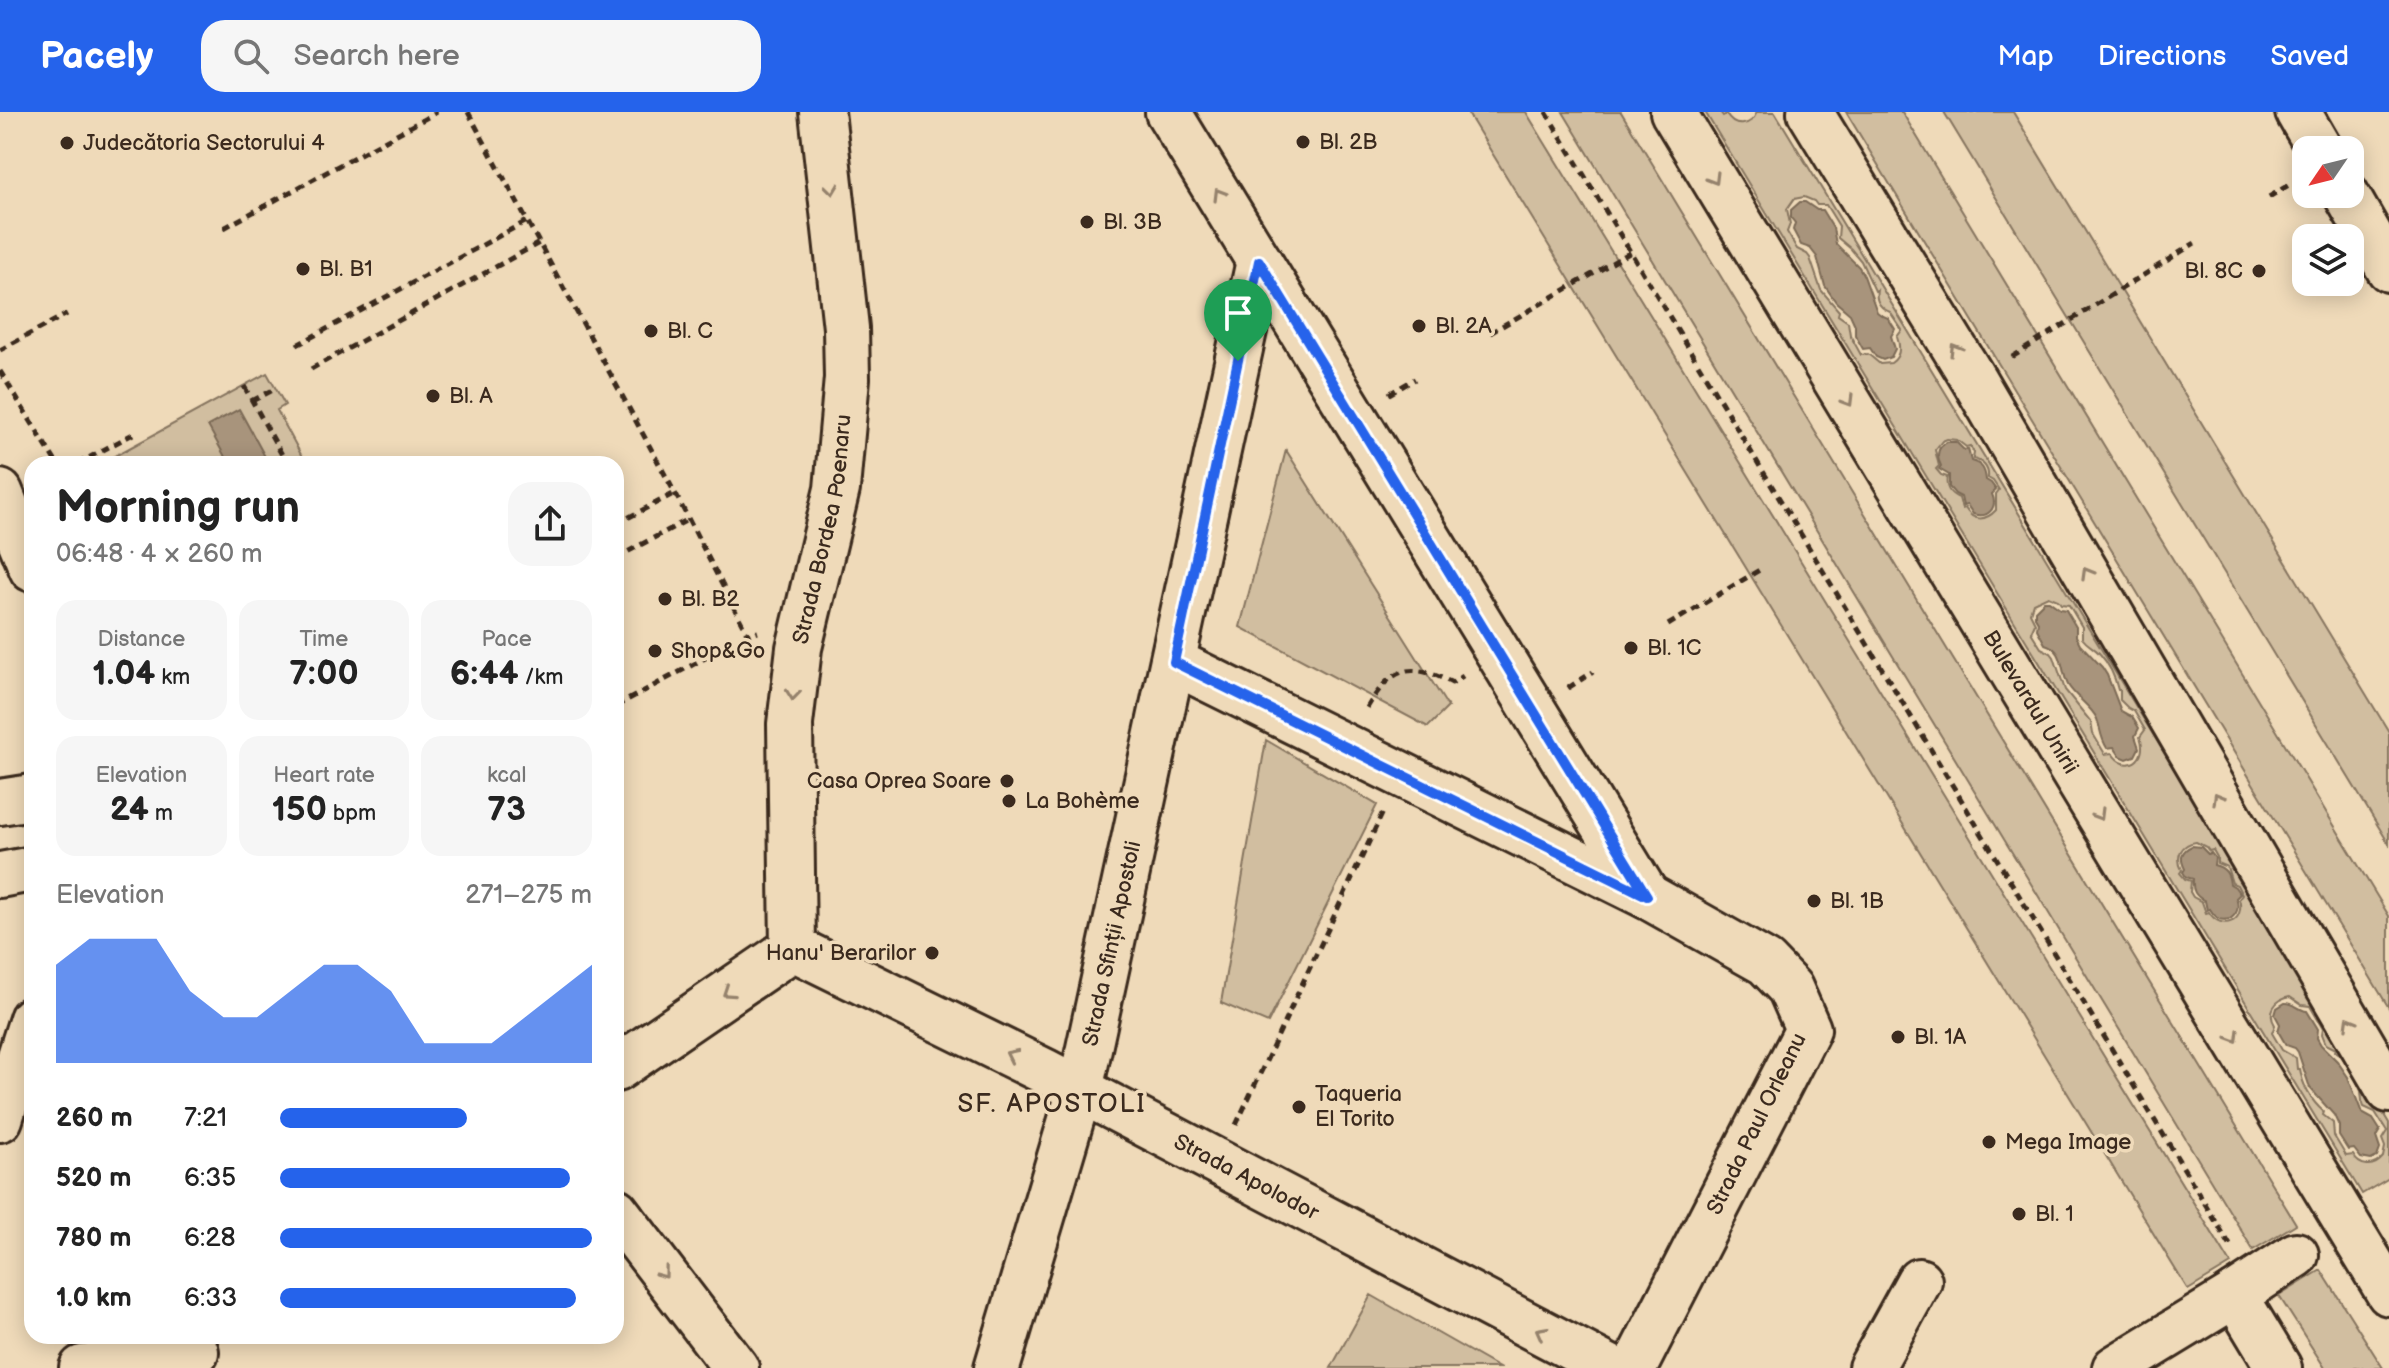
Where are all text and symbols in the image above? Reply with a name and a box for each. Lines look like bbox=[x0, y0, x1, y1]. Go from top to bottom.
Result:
search box bbox=[201, 20, 761, 92]
text: Pacely bbox=[40, 34, 153, 79]
icon: search bbox=[229, 34, 273, 78]
text: Search here bbox=[293, 38, 460, 74]
text: Map bbox=[1997, 40, 2054, 73]
text: Directions bbox=[2098, 40, 2226, 73]
text: Saved bbox=[2270, 40, 2349, 73]
place label: Bl. 2B bbox=[1319, 129, 1377, 156]
place label: Judecătoria Sectorului 4 bbox=[83, 130, 325, 157]
marker: Bl. 2B bbox=[1294, 133, 1312, 151]
marker: Judecătoria Sectorului 4 bbox=[58, 134, 76, 152]
north arrow bbox=[2292, 136, 2364, 208]
map controls bbox=[2292, 136, 2364, 296]
one-way arrow bbox=[1704, 170, 1719, 185]
one-way arrow bbox=[823, 183, 840, 196]
one-way arrow bbox=[1213, 188, 1228, 203]
place label: Bl. 3B bbox=[1103, 209, 1162, 236]
marker: Bl. 3B bbox=[1078, 213, 1096, 231]
button: layers bbox=[2292, 224, 2364, 296]
place label: Bl. B1 bbox=[319, 256, 373, 283]
place label: Bl. 8C bbox=[2184, 258, 2243, 285]
marker: Bl. B1 bbox=[294, 260, 312, 278]
marker: Bl. 8C bbox=[2250, 262, 2268, 280]
pin bbox=[1204, 279, 1272, 361]
icon: arrive bbox=[1216, 291, 1260, 335]
place label: Bl. 2A bbox=[1435, 313, 1492, 340]
marker: Bl. 2A bbox=[1410, 317, 1428, 335]
place label: Bl. C bbox=[667, 318, 713, 345]
marker: Bl. C bbox=[642, 322, 660, 340]
one-way arrow bbox=[1950, 343, 1965, 358]
place label: Bl. A bbox=[449, 383, 493, 410]
marker: Bl. A bbox=[424, 387, 442, 405]
one-way arrow bbox=[1839, 392, 1854, 407]
street label: Strada Bordea Poenaru bbox=[787, 413, 857, 647]
text: Morning run bbox=[56, 482, 300, 535]
button: share bbox=[508, 482, 592, 566]
text: 06:48 · 4 × 260 m bbox=[56, 539, 263, 570]
one-way arrow bbox=[2081, 567, 2097, 582]
place label: Bl. B2 bbox=[681, 586, 739, 613]
marker: Bl. B2 bbox=[656, 590, 674, 608]
street label: Bulevardul Unirii bbox=[1977, 625, 2085, 779]
text: Distance bbox=[97, 626, 185, 653]
text: Time bbox=[300, 626, 348, 653]
text: Pace bbox=[482, 626, 532, 653]
place label: Bl. 1C bbox=[1647, 635, 1701, 662]
place label: Shop&Go bbox=[671, 638, 765, 665]
marker: Bl. 1C bbox=[1622, 639, 1640, 657]
marker: Shop&Go bbox=[646, 642, 664, 660]
text: 1.04 bbox=[92, 653, 155, 694]
text: 7:00 bbox=[289, 653, 359, 694]
text: 6:44 bbox=[450, 653, 519, 694]
text: km bbox=[155, 664, 190, 691]
text: /km bbox=[519, 664, 564, 691]
one-way arrow bbox=[784, 689, 801, 702]
text: Elevation bbox=[95, 762, 187, 789]
text: Heart rate bbox=[273, 762, 375, 789]
text: kcal bbox=[487, 762, 526, 789]
place label: Casa Oprea Soare bbox=[807, 768, 991, 795]
marker: Casa Oprea Soare bbox=[998, 772, 1016, 790]
place label: La Bohème bbox=[1025, 788, 1140, 815]
text: 24 bbox=[110, 789, 149, 830]
text: 150 bbox=[272, 789, 327, 830]
text: 73 bbox=[487, 789, 526, 830]
marker: La Bohème bbox=[1000, 792, 1018, 810]
one-way arrow bbox=[2212, 792, 2228, 807]
text: m bbox=[149, 800, 173, 827]
text: bpm bbox=[327, 800, 376, 827]
one-way arrow bbox=[2089, 806, 2105, 821]
street label: Strada Sfinții Apostoli bbox=[1076, 838, 1147, 1049]
text: Elevation bbox=[56, 880, 164, 911]
text: 271–275 m bbox=[465, 880, 592, 911]
place label: Bl. 1B bbox=[1830, 888, 1884, 915]
marker: Bl. 1B bbox=[1805, 892, 1823, 910]
place label: Hanu' Berarilor bbox=[766, 940, 917, 967]
marker: Hanu' Berarilor bbox=[923, 944, 941, 962]
one-way arrow bbox=[723, 982, 737, 997]
one-way arrow bbox=[2344, 1016, 2360, 1031]
place label: Bl. 1A bbox=[1914, 1024, 1967, 1051]
marker: Bl. 1A bbox=[1889, 1028, 1907, 1046]
one-way arrow bbox=[2224, 1028, 2240, 1043]
street label: Strada Paul Orleanu bbox=[1701, 1029, 1813, 1219]
one-way arrow bbox=[1004, 1049, 1019, 1065]
place label: Taqueria El Torito bbox=[1315, 1081, 1402, 1133]
district label: SF. APOSTOLI bbox=[957, 1089, 1147, 1120]
marker: Taqueria El Torito bbox=[1290, 1098, 1308, 1116]
text: 260 m bbox=[56, 1103, 133, 1134]
text: 7:21 bbox=[184, 1103, 227, 1134]
street label: Strada Apolodor bbox=[1169, 1128, 1324, 1227]
place label: Mega Image bbox=[2005, 1129, 2131, 1156]
marker: Mega Image bbox=[1980, 1133, 1998, 1151]
text: 520 m bbox=[56, 1163, 132, 1194]
text: 6:35 bbox=[184, 1163, 236, 1194]
place label: Bl. 1 bbox=[2035, 1201, 2074, 1228]
marker: Bl. 1 bbox=[2010, 1205, 2028, 1223]
text: 780 m bbox=[56, 1223, 131, 1254]
text: 6:28 bbox=[184, 1223, 236, 1254]
one-way arrow bbox=[654, 1264, 668, 1279]
text: 1.0 km bbox=[56, 1283, 132, 1314]
text: 6:33 bbox=[184, 1283, 237, 1314]
one-way arrow bbox=[1534, 1326, 1549, 1341]

